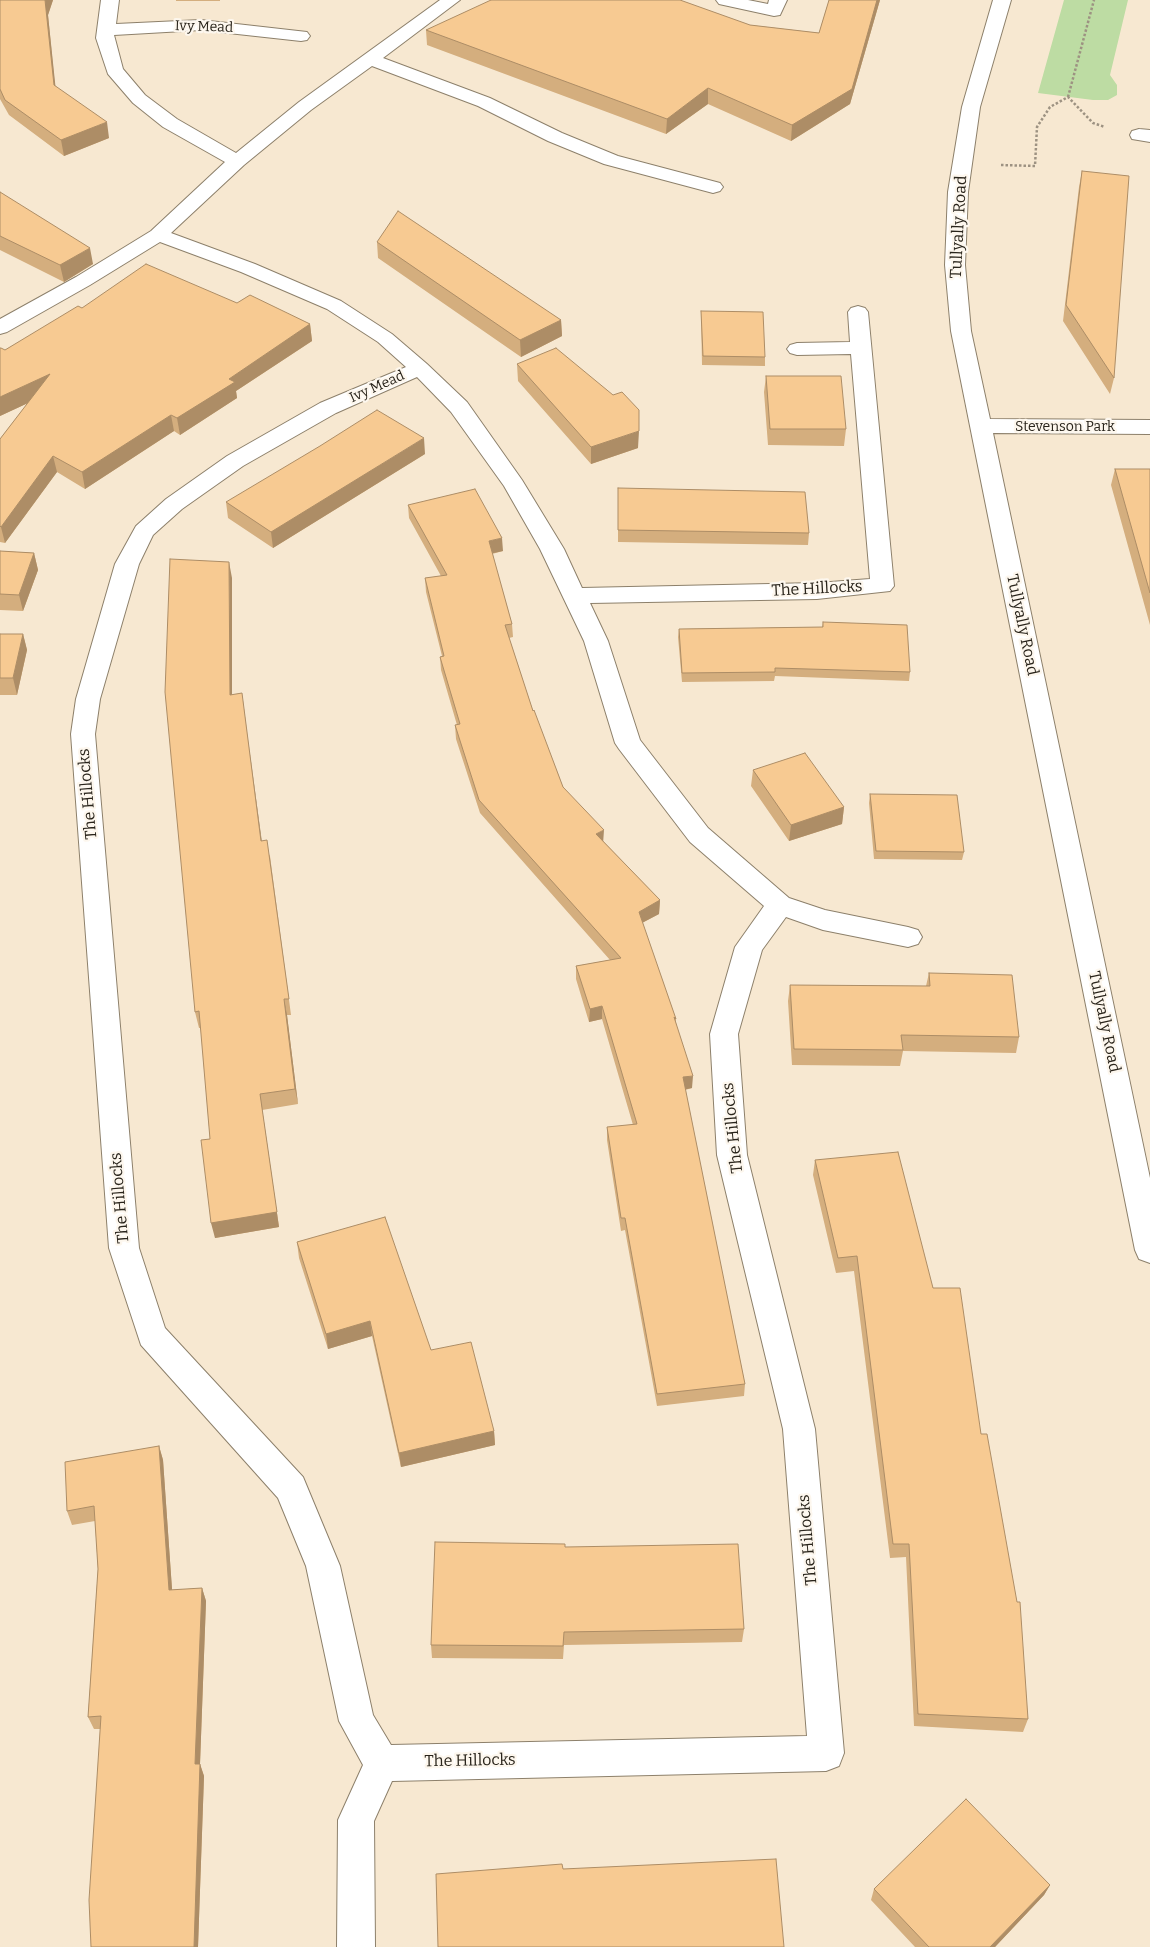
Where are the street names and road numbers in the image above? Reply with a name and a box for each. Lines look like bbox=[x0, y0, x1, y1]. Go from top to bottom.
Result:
street label: Ivy Mead bbox=[175, 18, 233, 36]
street label: Tullyally Road bbox=[947, 175, 971, 279]
street label: Ivy Mead bbox=[347, 367, 407, 407]
street label: Stevenson Park bbox=[1015, 419, 1115, 435]
street label: Tullyally Road bbox=[1002, 573, 1042, 677]
street label: The Hillocks bbox=[771, 577, 863, 601]
street label: The Hillocks bbox=[74, 748, 102, 840]
street label: Tullyally Road bbox=[1084, 970, 1124, 1074]
street label: The Hillocks bbox=[719, 1082, 747, 1174]
street label: The Hillocks bbox=[106, 1152, 134, 1244]
street label: The Hillocks bbox=[794, 1494, 822, 1586]
street label: The Hillocks bbox=[424, 1751, 516, 1771]

